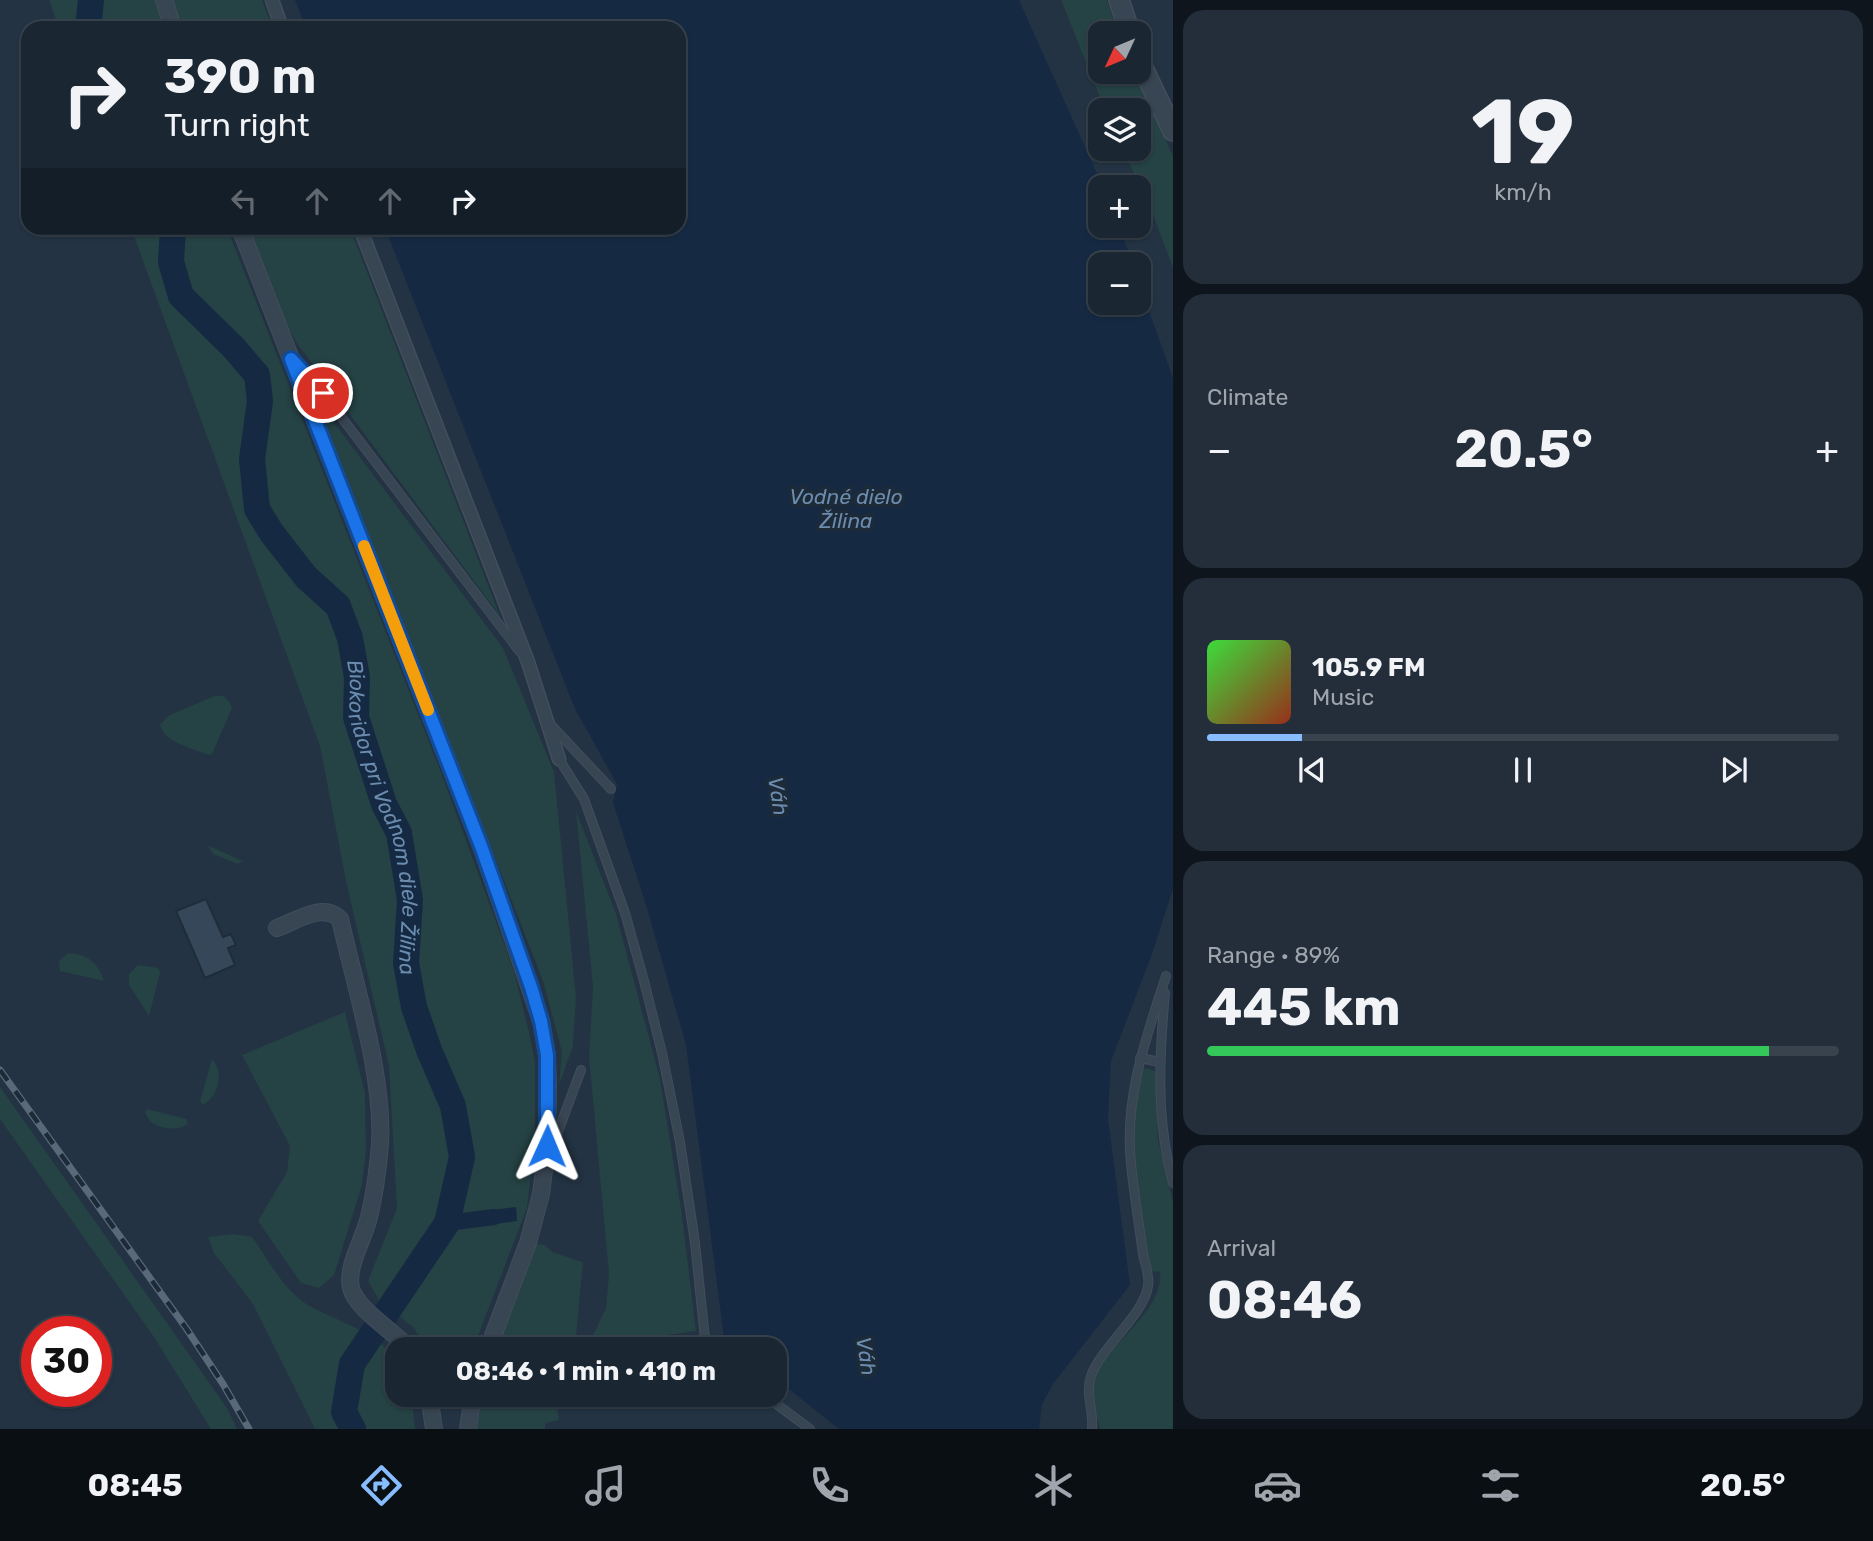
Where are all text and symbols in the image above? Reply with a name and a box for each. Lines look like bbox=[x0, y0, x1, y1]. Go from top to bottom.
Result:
north arrow bbox=[1088, 21, 1152, 84]
map controls bbox=[1088, 21, 1151, 315]
text: 390 m bbox=[164, 47, 316, 105]
icon: right bbox=[49, 49, 140, 140]
text: 19 bbox=[1471, 78, 1575, 186]
button: layers bbox=[1088, 98, 1151, 161]
text: Turn right bbox=[164, 106, 309, 144]
button: + bbox=[1088, 175, 1151, 238]
text: km/h bbox=[1494, 178, 1552, 206]
icon: left bbox=[225, 182, 263, 220]
icon: ahead bbox=[298, 182, 336, 220]
icon: ahead bbox=[371, 182, 409, 220]
icon: right bbox=[444, 182, 482, 220]
button: − bbox=[1088, 252, 1151, 315]
pin bbox=[293, 363, 353, 423]
icon: arrive bbox=[304, 374, 342, 412]
text: Climate bbox=[1207, 383, 1288, 411]
text: 20.5° bbox=[1454, 418, 1593, 480]
text: − bbox=[1207, 427, 1232, 473]
text: + bbox=[1815, 427, 1839, 473]
water label: Vodné dielo Žilina bbox=[789, 484, 903, 533]
text: 105.9 FM bbox=[1312, 652, 1425, 683]
water label: Biokoridor pri Vodnom diele Žilina bbox=[342, 658, 423, 977]
text: Music bbox=[1312, 683, 1374, 711]
icon: previous bbox=[1293, 751, 1331, 789]
icon: pause bbox=[1504, 751, 1542, 789]
icon: next bbox=[1715, 751, 1753, 789]
water label: Váh bbox=[763, 775, 794, 817]
text: Range · 89% bbox=[1207, 941, 1340, 969]
text: 445 km bbox=[1207, 976, 1401, 1038]
position arrow bbox=[510, 1109, 584, 1183]
text: Arrival bbox=[1207, 1234, 1276, 1262]
text: 08:46 bbox=[1207, 1269, 1362, 1331]
speed limit sign: 30 bbox=[21, 1316, 112, 1407]
water label: Váh bbox=[851, 1335, 882, 1377]
text: 08:46 · 1 min · 410 m bbox=[456, 1356, 716, 1387]
icon: directions bbox=[357, 1461, 406, 1510]
icon: music bbox=[581, 1461, 630, 1510]
icon: phone bbox=[805, 1461, 854, 1510]
icon: climate bbox=[1029, 1461, 1078, 1510]
icon: car bbox=[1253, 1461, 1302, 1510]
icon: filters bbox=[1476, 1461, 1525, 1510]
text: 08:45 bbox=[87, 1466, 183, 1504]
text: 20.5° bbox=[1700, 1466, 1786, 1504]

